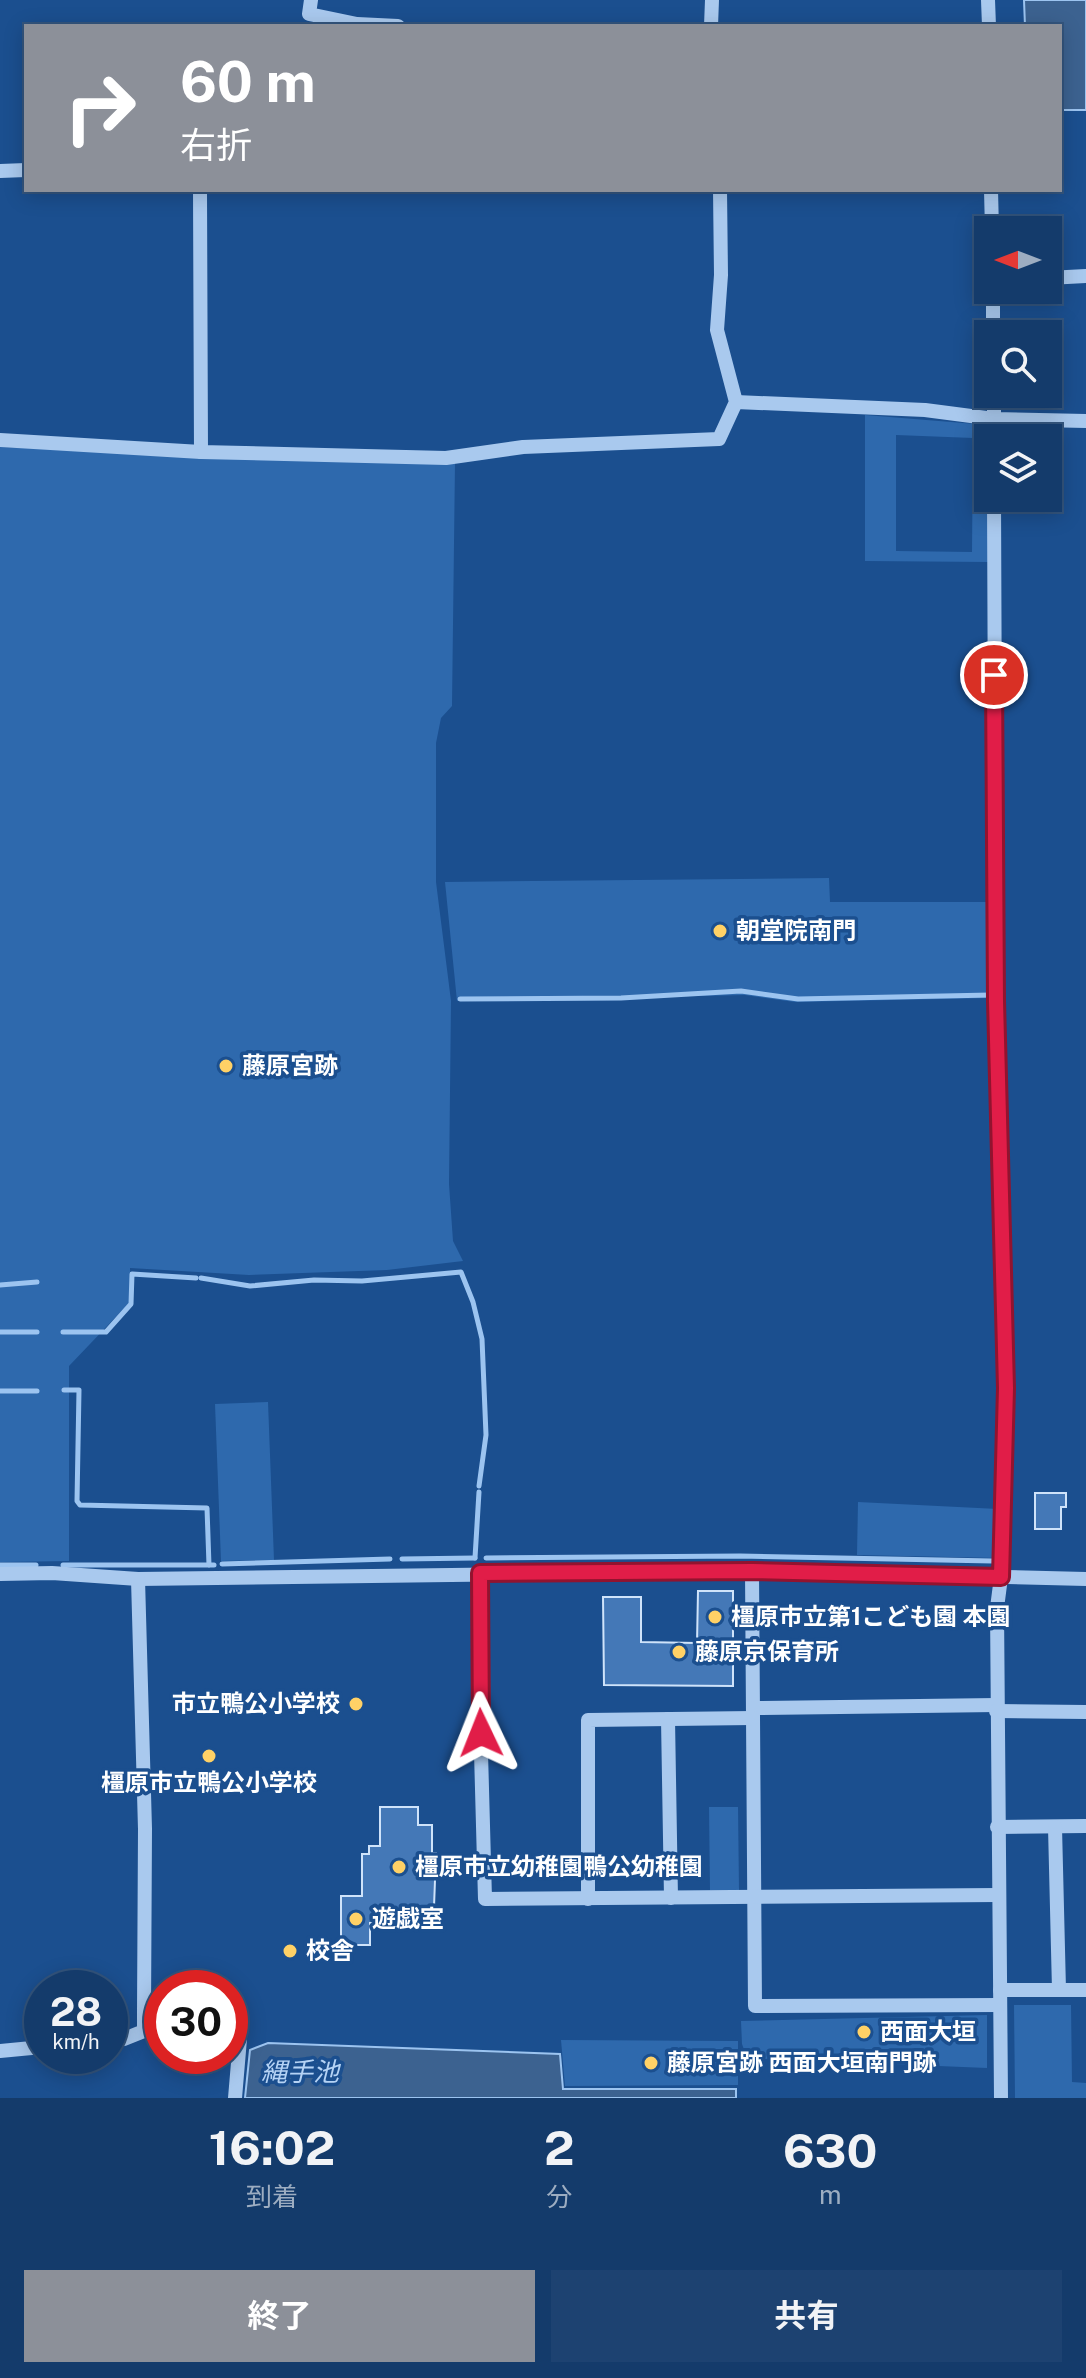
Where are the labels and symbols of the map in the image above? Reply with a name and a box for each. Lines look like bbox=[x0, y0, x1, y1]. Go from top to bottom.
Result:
north arrow bbox=[974, 216, 1062, 304]
pin bbox=[960, 641, 1028, 709]
place label: 朝堂院南門 bbox=[736, 916, 856, 944]
marker: 朝堂院南門 bbox=[711, 922, 729, 940]
place label: 藤原宮跡 bbox=[242, 1051, 338, 1079]
marker: 藤原宮跡 bbox=[217, 1057, 235, 1075]
place label: 橿原市立第1こども園 本園 bbox=[731, 1602, 1011, 1630]
marker: 橿原市立第1こども園 本園 bbox=[706, 1608, 724, 1626]
place label: 藤原京保育所 bbox=[695, 1637, 839, 1665]
marker: 藤原京保育所 bbox=[670, 1643, 688, 1661]
place label: 市立鴨公小学校 bbox=[172, 1689, 340, 1717]
position arrow bbox=[439, 1691, 523, 1775]
marker: 市立鴨公小学校 bbox=[347, 1695, 365, 1713]
marker: 橿原市立鴨公小学校 bbox=[200, 1747, 218, 1765]
place label: 橿原市立鴨公小学校 bbox=[101, 1768, 317, 1796]
place label: 橿原市立幼稚園鴨公幼稚園 bbox=[415, 1852, 703, 1880]
marker: 橿原市立幼稚園鴨公幼稚園 bbox=[390, 1858, 408, 1876]
place label: 遊戯室 bbox=[372, 1904, 444, 1932]
marker: 遊戯室 bbox=[347, 1910, 365, 1928]
place label: 校舎 bbox=[306, 1936, 354, 1964]
marker: 校舎 bbox=[281, 1942, 299, 1960]
speed limit sign: 30 bbox=[144, 1970, 248, 2074]
place label: 西面大垣 bbox=[880, 2017, 976, 2045]
marker: 西面大垣 bbox=[855, 2023, 873, 2041]
place label: 藤原宮跡 西面大垣南門跡 bbox=[667, 2048, 936, 2076]
marker: 藤原宮跡 西面大垣南門跡 bbox=[642, 2054, 660, 2072]
water label: 縄手池 bbox=[261, 2056, 342, 2087]

